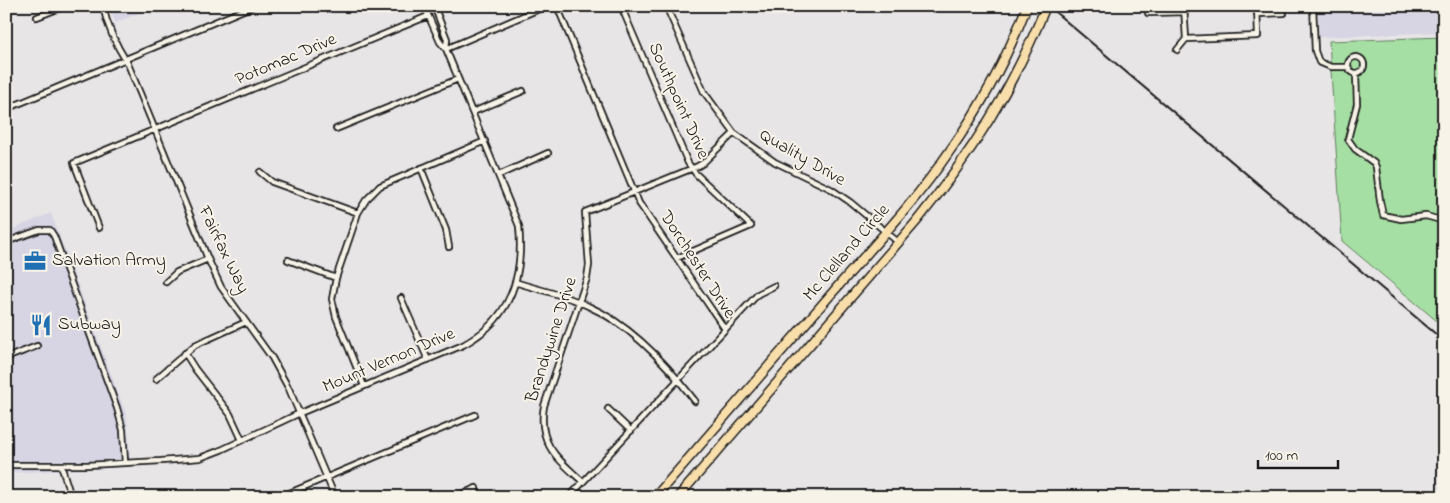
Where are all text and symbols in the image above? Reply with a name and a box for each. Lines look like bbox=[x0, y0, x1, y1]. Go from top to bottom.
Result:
street label: Potomac Drive bbox=[231, 27, 342, 93]
street label: Southpoint Drive bbox=[641, 39, 716, 164]
street label: Quality Drive bbox=[754, 123, 851, 194]
street label: Mc Clelland Circle bbox=[797, 198, 897, 307]
street label: Fairfax Way bbox=[190, 201, 255, 298]
street label: Dorchester Drive bbox=[652, 205, 742, 325]
office icon: Salvation Army bbox=[22, 248, 48, 274]
place label: Salvation Army bbox=[52, 248, 166, 274]
street label: Brandywine Drive bbox=[519, 273, 585, 407]
restaurant icon: Subway bbox=[28, 312, 54, 338]
place label: Subway bbox=[58, 312, 121, 338]
street label: Mount Vernon Drive bbox=[319, 321, 460, 401]
scale bar bbox=[1258, 438, 1338, 470]
text: 100 m bbox=[1265, 445, 1298, 467]

